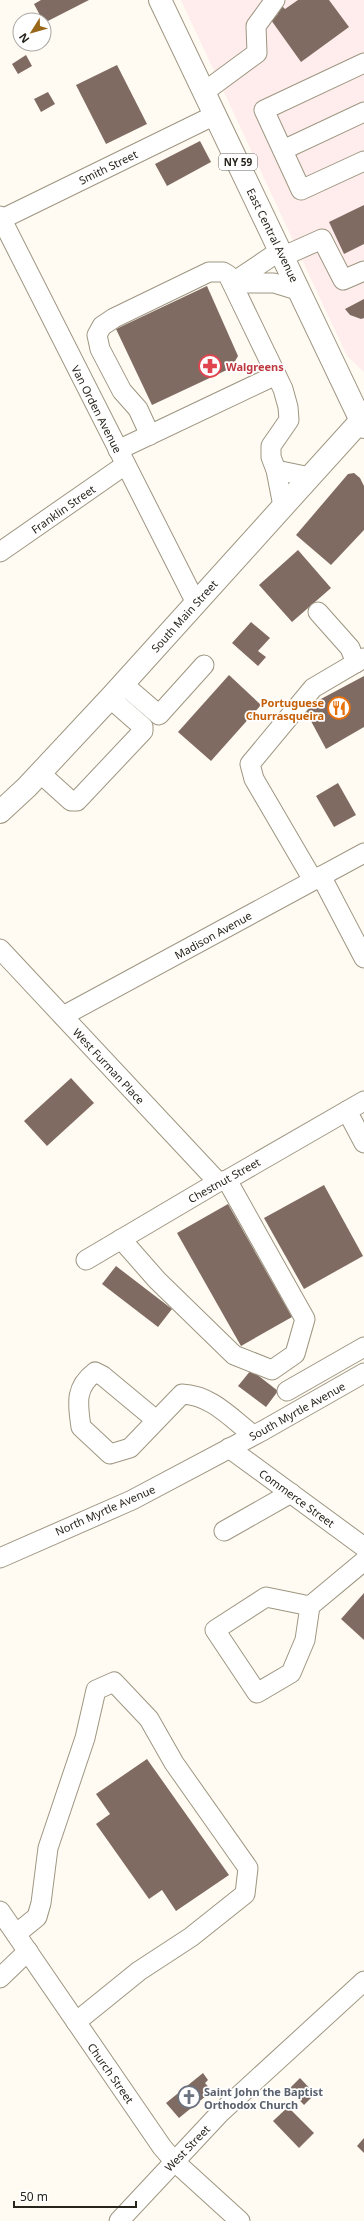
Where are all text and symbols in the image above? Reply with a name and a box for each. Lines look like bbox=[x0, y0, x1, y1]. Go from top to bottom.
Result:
north arrow bbox=[12, 12, 52, 52]
text: N bbox=[15, 30, 32, 46]
street label: Smith Street bbox=[76, 146, 140, 188]
road number: NY 59 bbox=[219, 154, 257, 170]
street label: East Central Avenue bbox=[244, 185, 302, 285]
pharmacy icon: Walgreens bbox=[197, 353, 223, 379]
place label: Walgreens bbox=[226, 359, 284, 374]
street label: Van Orden Avenue bbox=[68, 363, 126, 455]
street label: Franklin Street bbox=[28, 481, 98, 537]
street label: South Main Street bbox=[147, 577, 221, 655]
place label: Portuguese Churrasqueira bbox=[246, 695, 324, 723]
restaurant icon: Portuguese Churrasqueira bbox=[326, 695, 352, 721]
street label: Madison Avenue bbox=[172, 908, 254, 962]
street label: West Furman Place bbox=[70, 1025, 148, 1107]
street label: Chestnut Street bbox=[185, 1154, 263, 1206]
street label: South Myrtle Avenue bbox=[246, 1378, 348, 1444]
street label: Commerce Street bbox=[256, 1466, 338, 1530]
street label: North Myrtle Avenue bbox=[53, 1481, 157, 1539]
street label: Church Street bbox=[85, 2040, 137, 2106]
church icon: Saint John the Baptist Orthodox Church bbox=[176, 2084, 202, 2110]
place label: Saint John the Baptist Orthodox Church bbox=[204, 2084, 323, 2112]
street label: West Street bbox=[161, 2122, 213, 2174]
scale bar bbox=[14, 2183, 136, 2209]
text: 50 m bbox=[20, 2188, 48, 2205]

